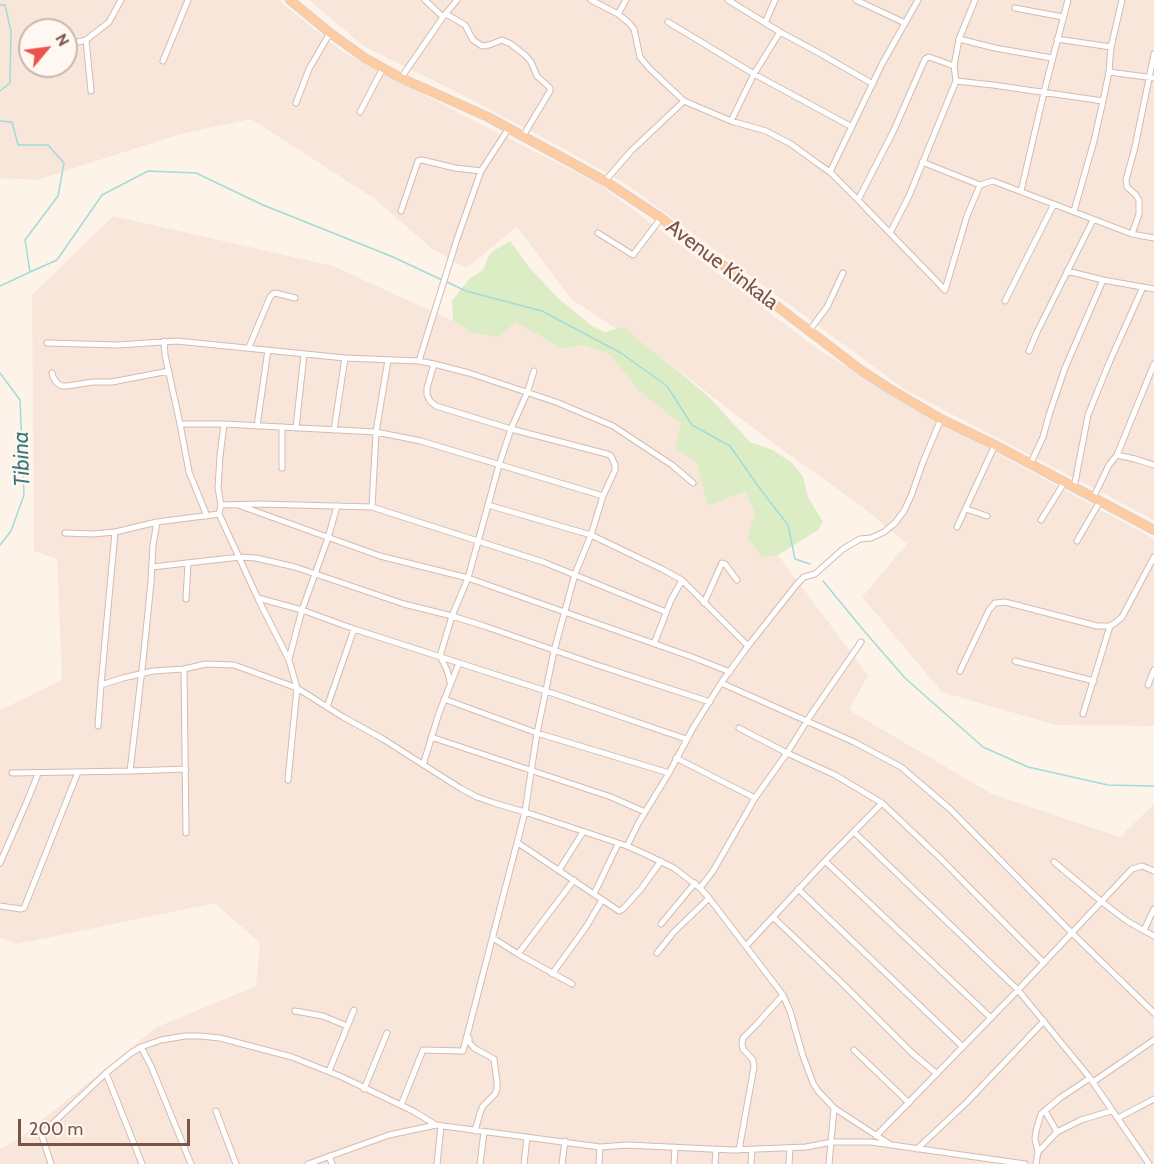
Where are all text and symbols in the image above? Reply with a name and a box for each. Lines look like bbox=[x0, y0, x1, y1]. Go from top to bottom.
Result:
north arrow bbox=[18, 18, 78, 78]
text: N bbox=[51, 30, 73, 50]
street label: Avenue Kinkala bbox=[661, 215, 783, 315]
water label: Tibina bbox=[8, 431, 36, 487]
scale bar bbox=[21, 1107, 194, 1145]
text: 200 m bbox=[29, 1118, 83, 1140]

